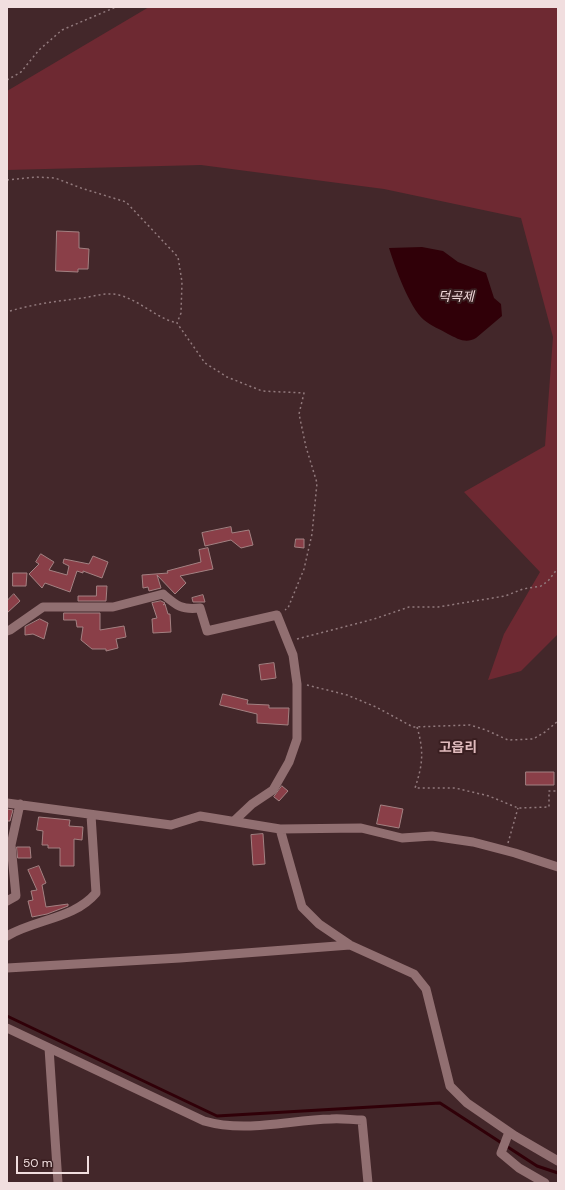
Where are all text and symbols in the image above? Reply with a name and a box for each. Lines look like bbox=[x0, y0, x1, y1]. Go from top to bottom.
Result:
water label: 덕곡제 bbox=[438, 290, 474, 306]
district label: 고읍리 bbox=[439, 740, 477, 756]
scale bar bbox=[18, 1148, 91, 1174]
text: 50 m bbox=[23, 1155, 52, 1171]

